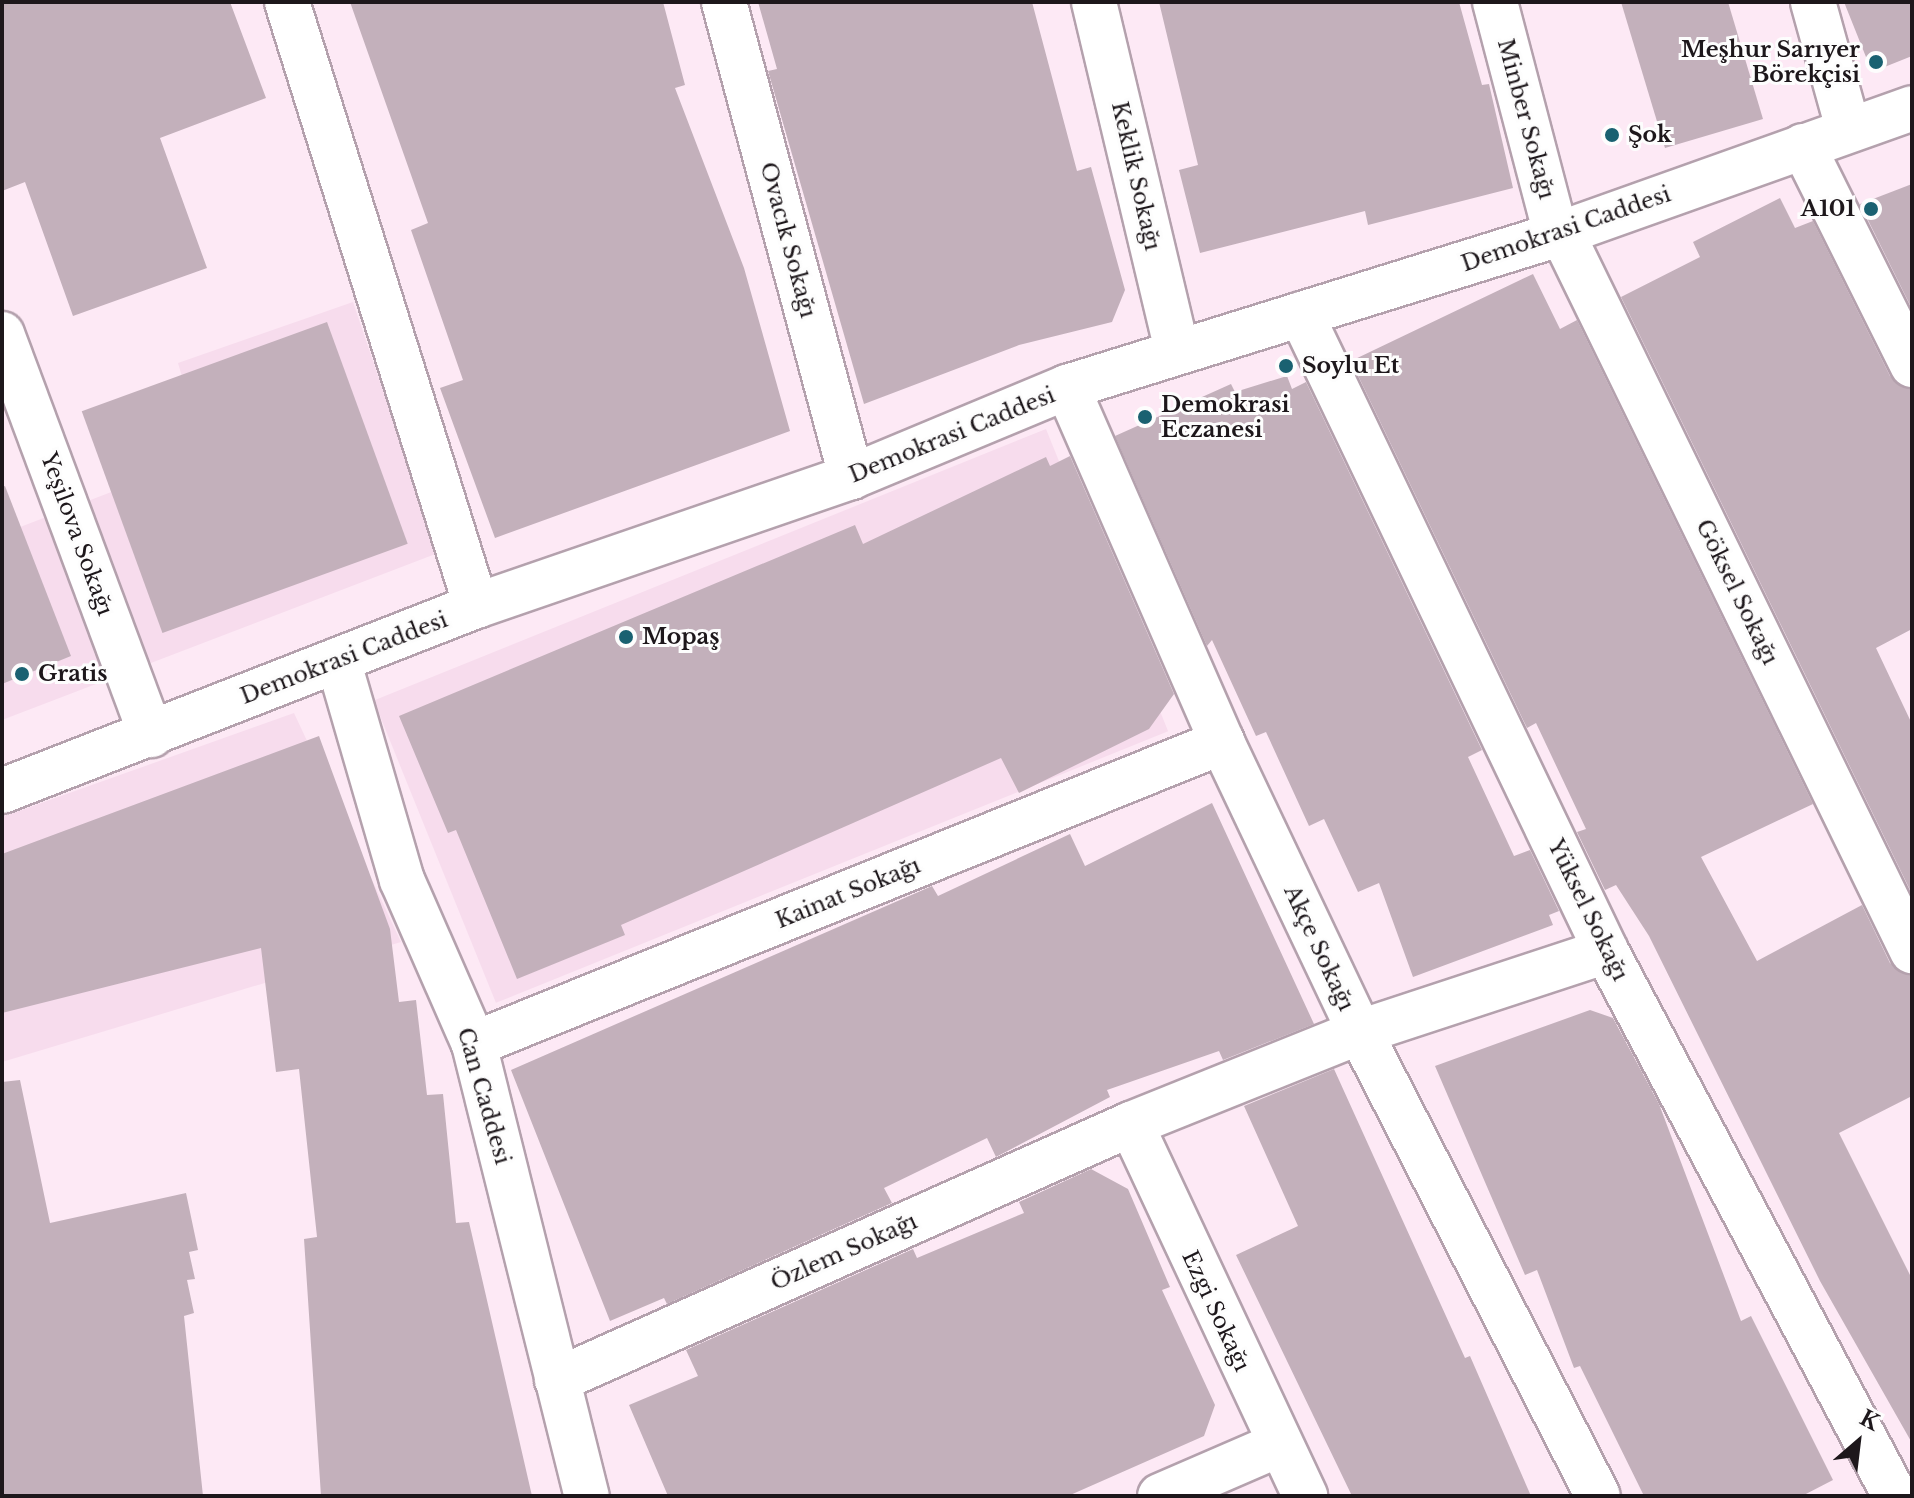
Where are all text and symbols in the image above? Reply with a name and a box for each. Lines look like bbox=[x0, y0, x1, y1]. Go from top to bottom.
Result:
street label: Minber Sokağı bbox=[1492, 36, 1560, 202]
place label: Meşhur Sarıyer Börekçisi bbox=[1681, 36, 1860, 88]
marker: Meşhur Sarıyer Börekçisi bbox=[1867, 53, 1885, 71]
street label: Keklik Sokağı bbox=[1106, 99, 1166, 253]
place label: Şok bbox=[1628, 122, 1672, 148]
marker: Şok bbox=[1603, 126, 1621, 144]
street label: Ovacık Sokağı bbox=[754, 159, 822, 321]
street label: Demokrasi Caddesi bbox=[1458, 181, 1674, 277]
place label: A101 bbox=[1801, 196, 1855, 222]
marker: A101 bbox=[1862, 200, 1880, 218]
place label: Soylu Et bbox=[1302, 353, 1399, 379]
marker: Soylu Et bbox=[1277, 357, 1295, 375]
street label: Demokrasi Caddesi bbox=[845, 382, 1059, 488]
place label: Demokrasi Eczanesi bbox=[1161, 391, 1289, 442]
marker: Demokrasi Eczanesi bbox=[1136, 408, 1154, 426]
street label: Yeşilova Sokağı bbox=[35, 449, 119, 619]
street label: Göksel Sokağı bbox=[1690, 515, 1784, 669]
street label: Demokrasi Caddesi bbox=[237, 606, 451, 710]
place label: Mopaş bbox=[642, 624, 719, 650]
marker: Mopaş bbox=[617, 628, 635, 646]
place label: Gratis bbox=[38, 661, 107, 687]
marker: Gratis bbox=[13, 665, 31, 683]
street label: Yüksel Sokağı bbox=[1542, 835, 1634, 985]
street label: Kainat Sokağı bbox=[772, 852, 924, 934]
street label: Akçe Sokağı bbox=[1278, 881, 1360, 1015]
street label: Can Caddesi bbox=[452, 1025, 516, 1167]
street label: Özlem Sokağı bbox=[767, 1208, 921, 1296]
street label: Ezgi Sokağı bbox=[1177, 1246, 1255, 1376]
north arrow bbox=[1818, 1402, 1898, 1482]
text: K bbox=[1855, 1404, 1884, 1437]

